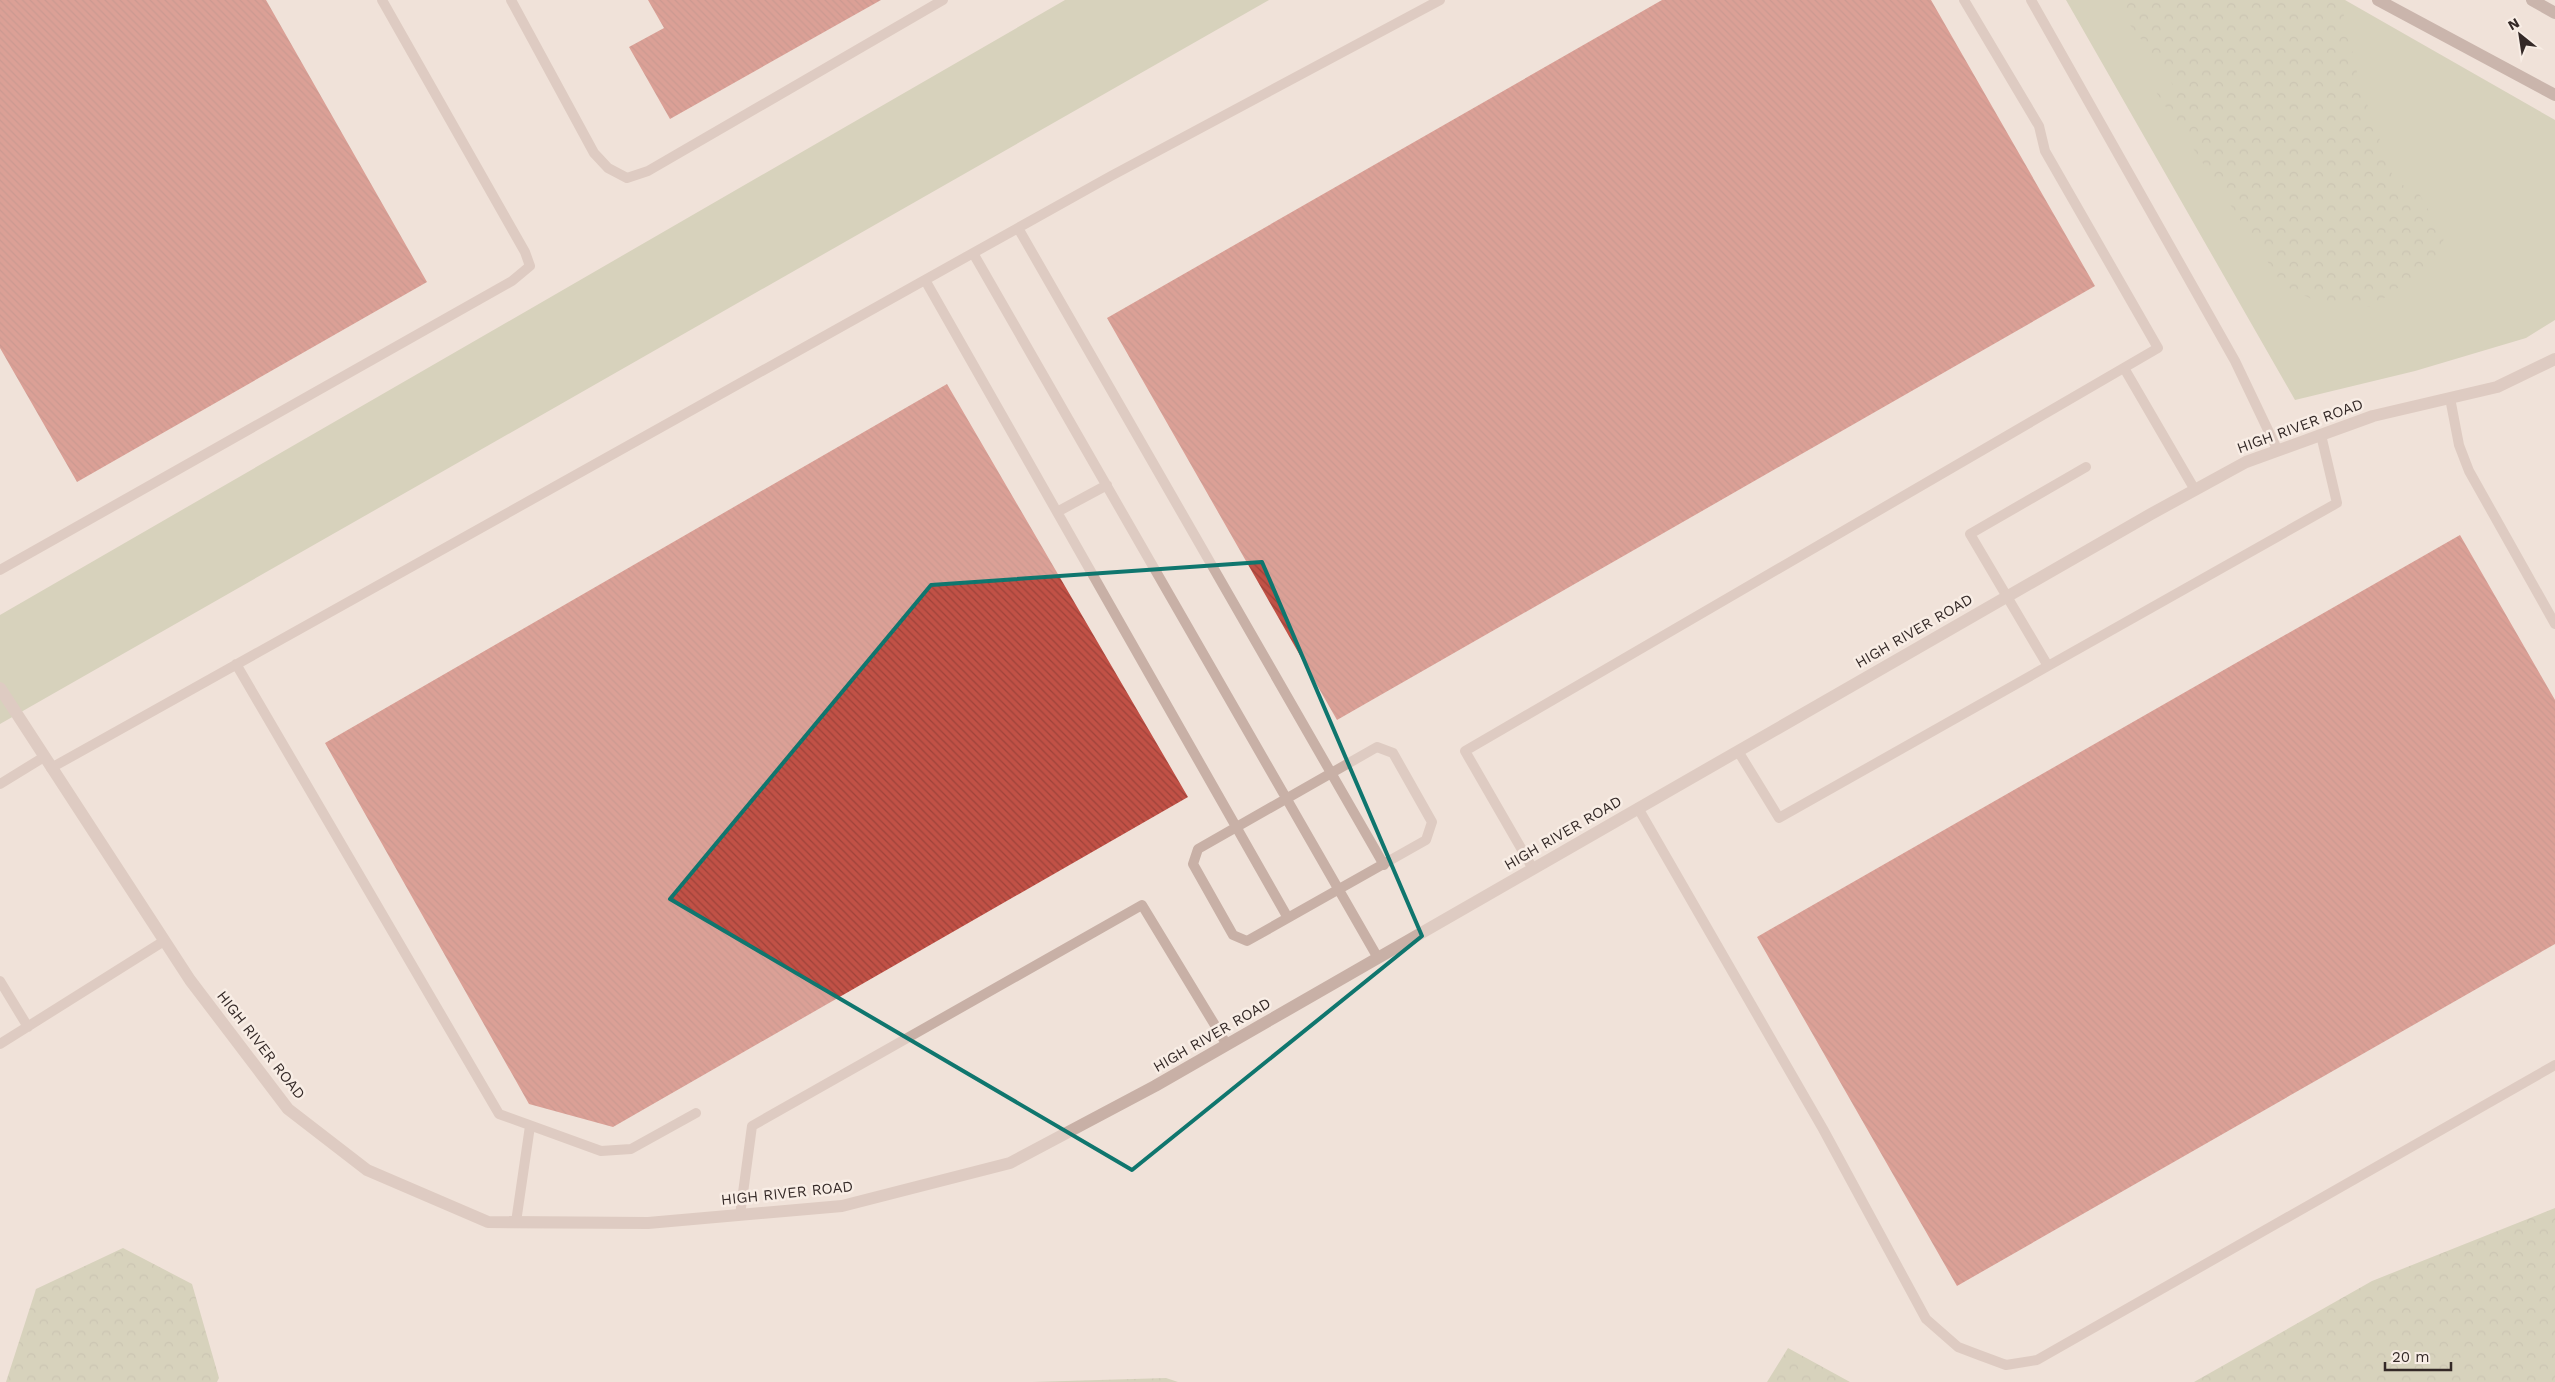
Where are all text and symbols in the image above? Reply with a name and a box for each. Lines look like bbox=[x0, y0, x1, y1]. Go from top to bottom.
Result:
north arrow bbox=[2495, 10, 2545, 60]
text: N bbox=[2505, 14, 2522, 33]
street label: HIGH RIVER ROAD bbox=[2235, 395, 2365, 457]
street label: HIGH RIVER ROAD bbox=[1852, 590, 1976, 672]
street label: HIGH RIVER ROAD bbox=[1501, 792, 1625, 874]
street label: HIGH RIVER ROAD bbox=[213, 987, 309, 1103]
street label: HIGH RIVER ROAD bbox=[1150, 994, 1274, 1076]
street label: HIGH RIVER ROAD bbox=[720, 1177, 854, 1209]
scale bar bbox=[2385, 1340, 2451, 1372]
text: 20 m bbox=[2392, 1348, 2430, 1366]

